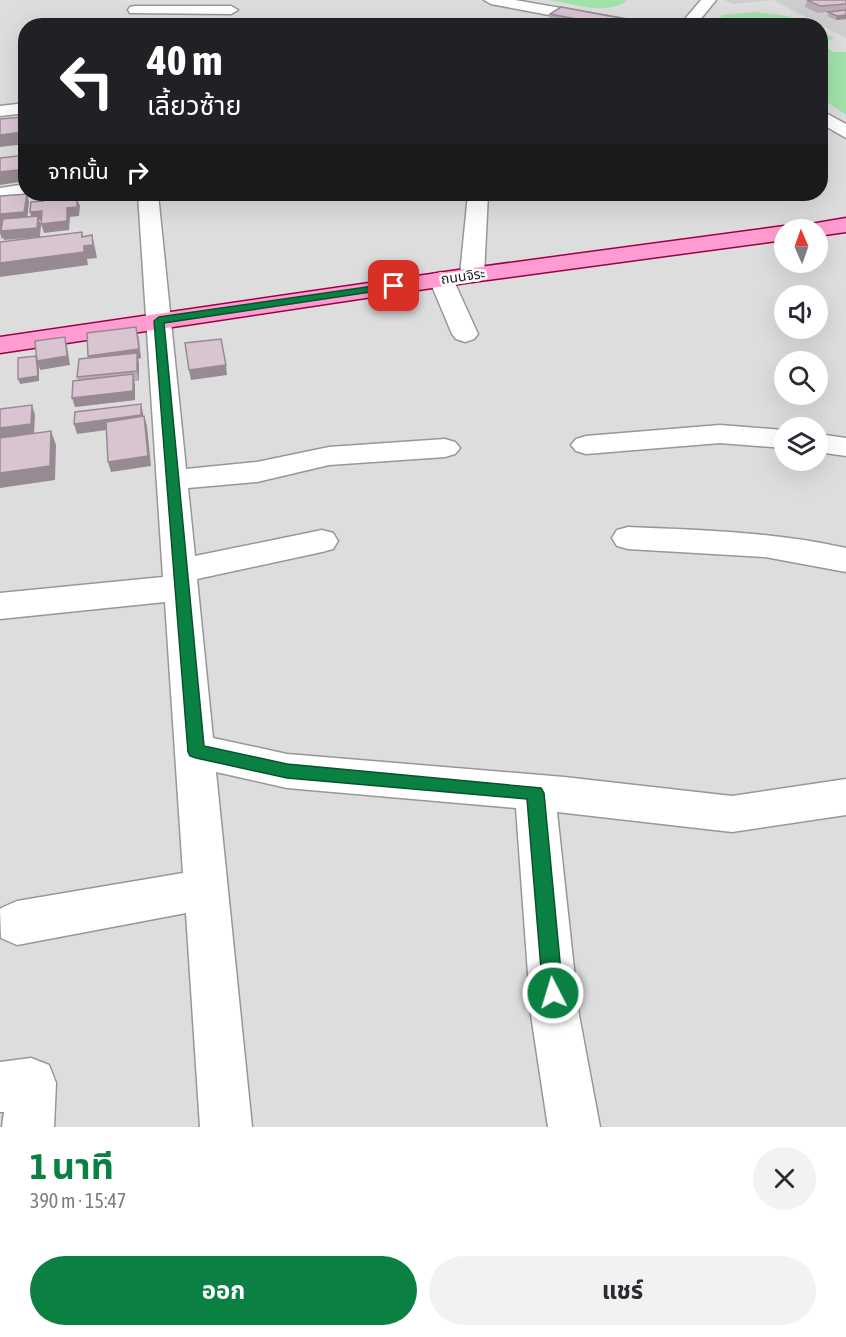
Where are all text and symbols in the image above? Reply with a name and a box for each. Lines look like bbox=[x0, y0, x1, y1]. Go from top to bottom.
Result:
text: 40 m bbox=[147, 36, 222, 84]
icon: left bbox=[48, 42, 126, 120]
text: เลี้ยวซ้าย bbox=[147, 90, 241, 121]
icon: right bbox=[121, 156, 154, 189]
text: จากนั้น bbox=[48, 158, 109, 184]
north arrow bbox=[774, 219, 828, 273]
map controls bbox=[774, 219, 828, 471]
pin bbox=[368, 260, 419, 311]
street label: ถนนจิระ bbox=[440, 265, 486, 287]
icon: arrive bbox=[377, 269, 410, 302]
button: sound bbox=[774, 285, 828, 339]
button: search bbox=[774, 351, 828, 405]
button: layers bbox=[774, 417, 828, 471]
position arrow bbox=[521, 961, 585, 1025]
text: 1 นาที bbox=[30, 1145, 114, 1187]
button: close bbox=[753, 1147, 816, 1210]
text: 390 m · 15:47 bbox=[30, 1189, 126, 1212]
button: ออก bbox=[30, 1256, 417, 1325]
button: แชร์ bbox=[429, 1256, 816, 1325]

